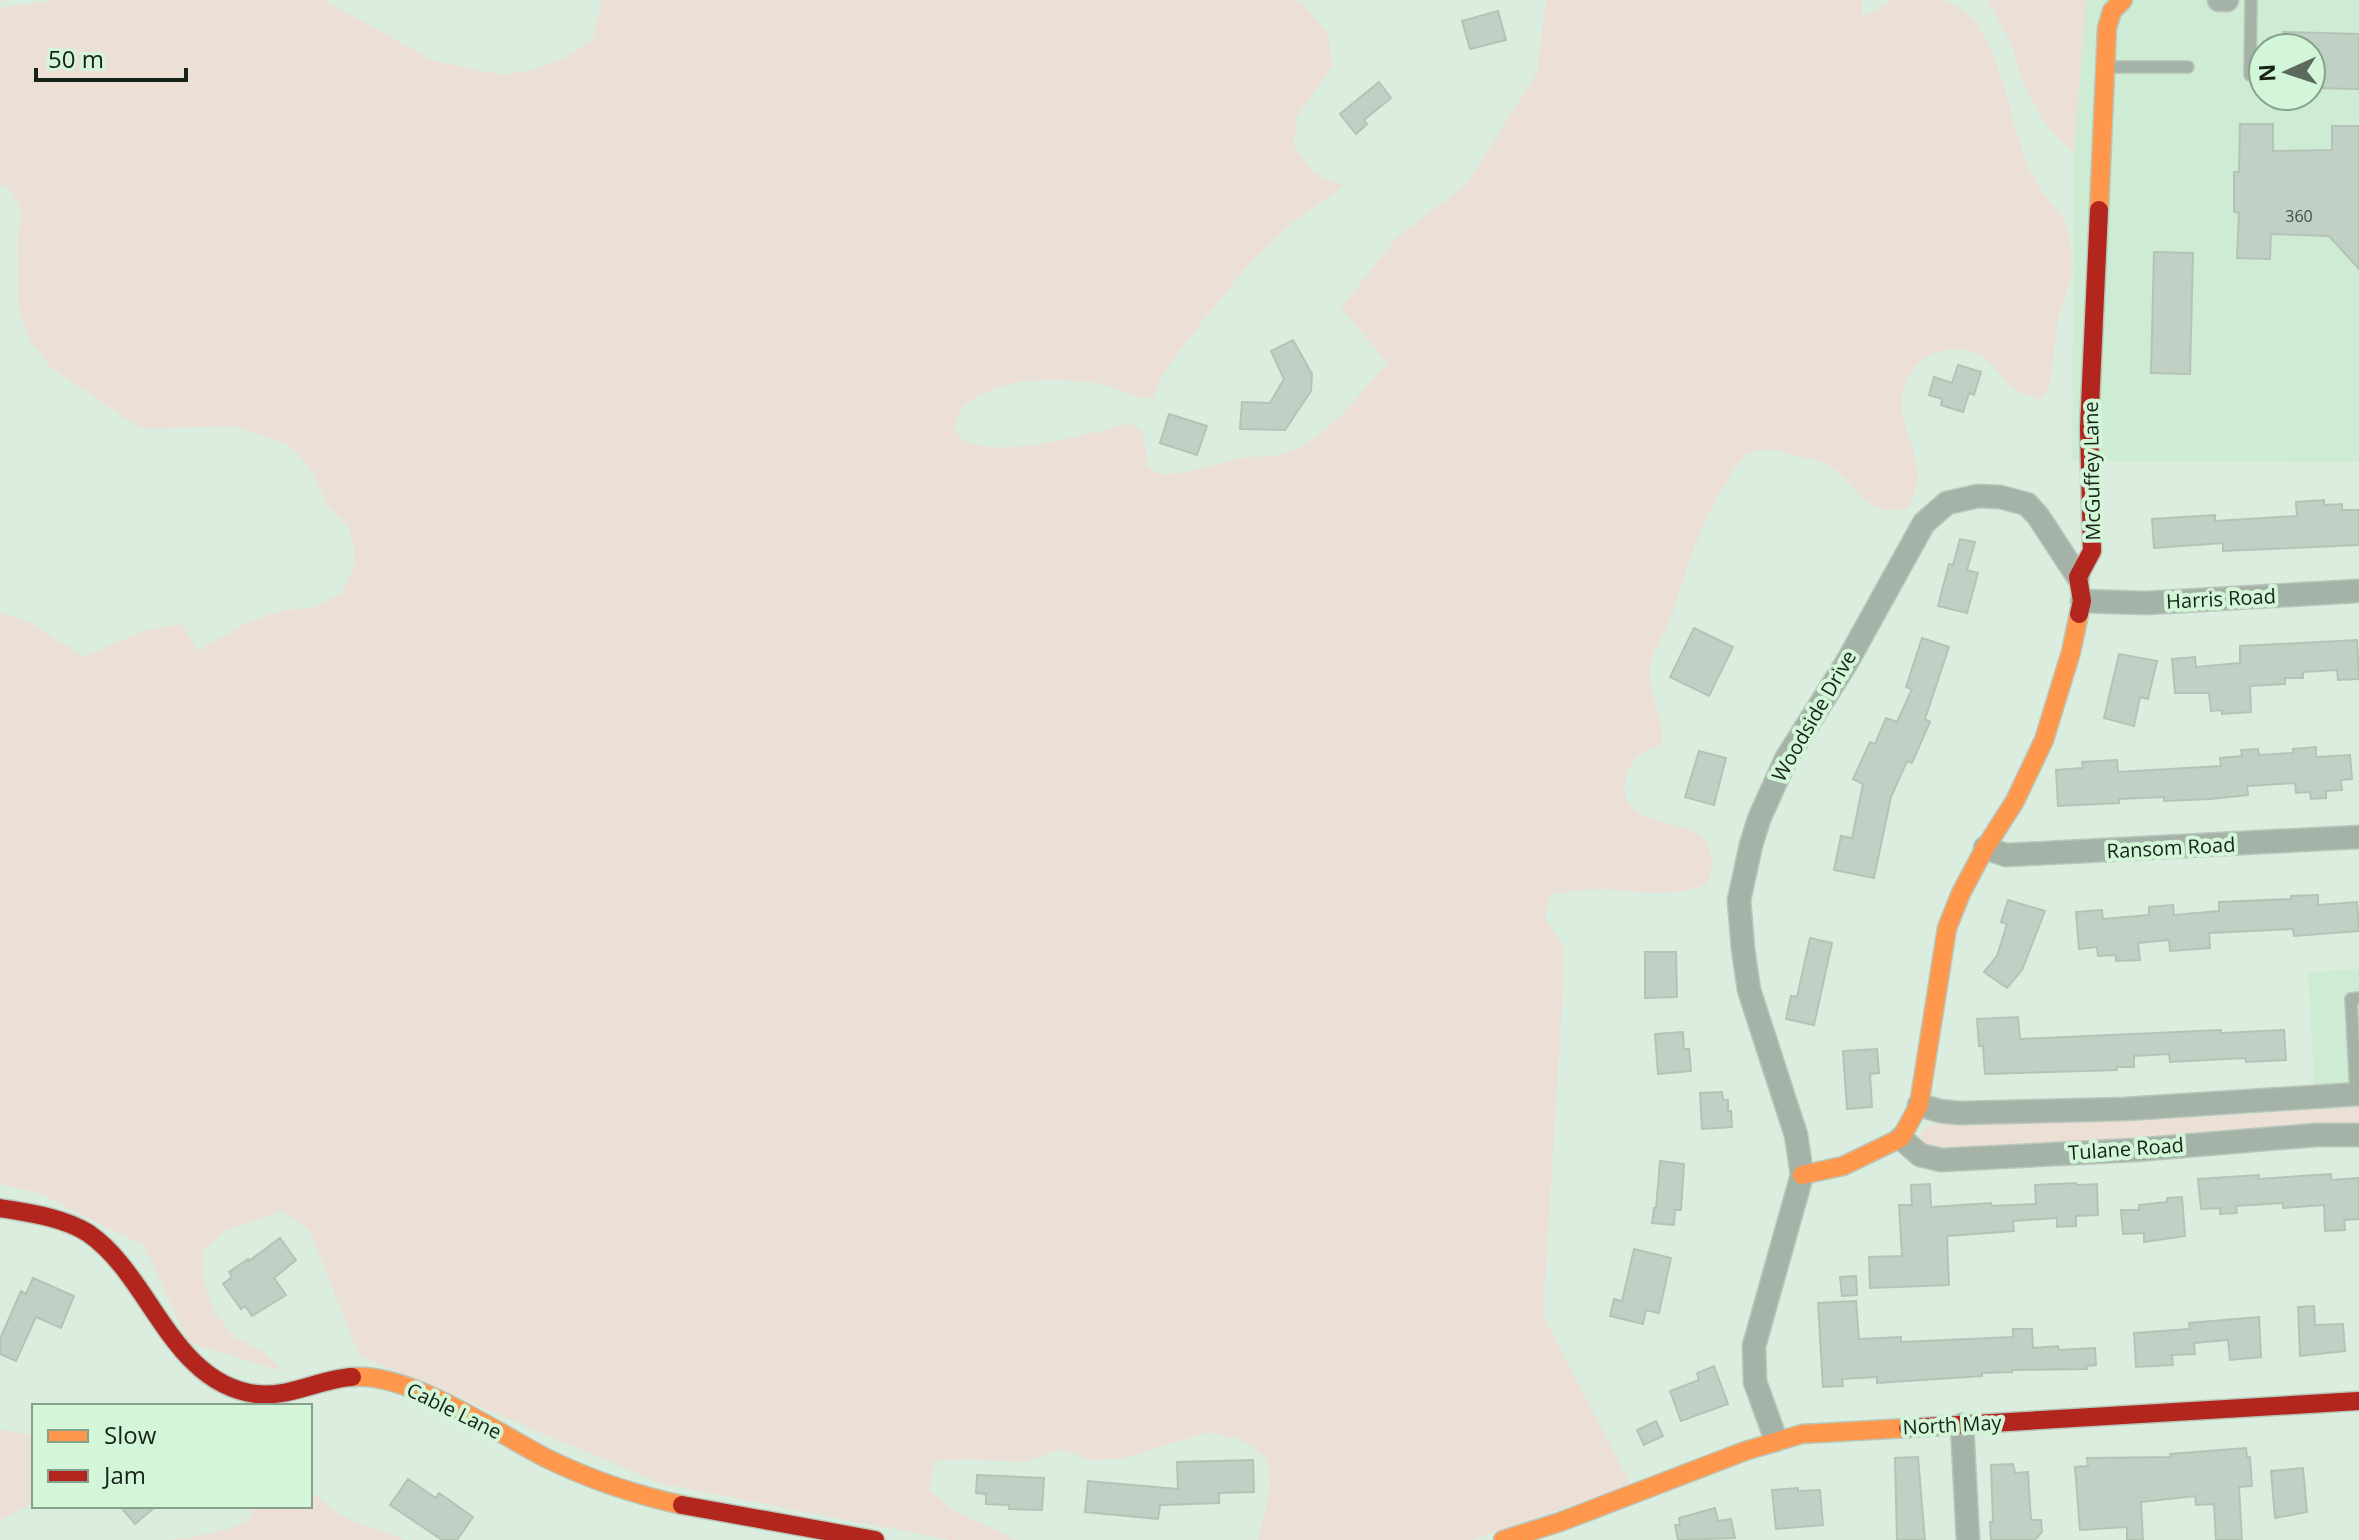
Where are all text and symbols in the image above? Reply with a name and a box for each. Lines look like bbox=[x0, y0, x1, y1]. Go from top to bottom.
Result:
scale bar bbox=[36, 32, 186, 82]
north arrow bbox=[2247, 32, 2327, 112]
text: 50 m bbox=[48, 42, 104, 75]
text: N bbox=[2251, 63, 2281, 83]
house number: 360 bbox=[2285, 205, 2313, 227]
street label: McGuffey Lane bbox=[2077, 401, 2106, 541]
street label: Harris Road bbox=[2165, 582, 2276, 615]
street label: Woodside Drive bbox=[1765, 645, 1862, 786]
street label: Ransom Road bbox=[2106, 831, 2236, 864]
street label: Tulane Road bbox=[2067, 1131, 2185, 1166]
street label: Cable Lane bbox=[402, 1376, 506, 1445]
legend bbox=[32, 1404, 312, 1508]
street label: North May bbox=[1902, 1408, 2003, 1441]
text: Slow bbox=[104, 1418, 157, 1451]
text: Jam bbox=[102, 1458, 146, 1491]

